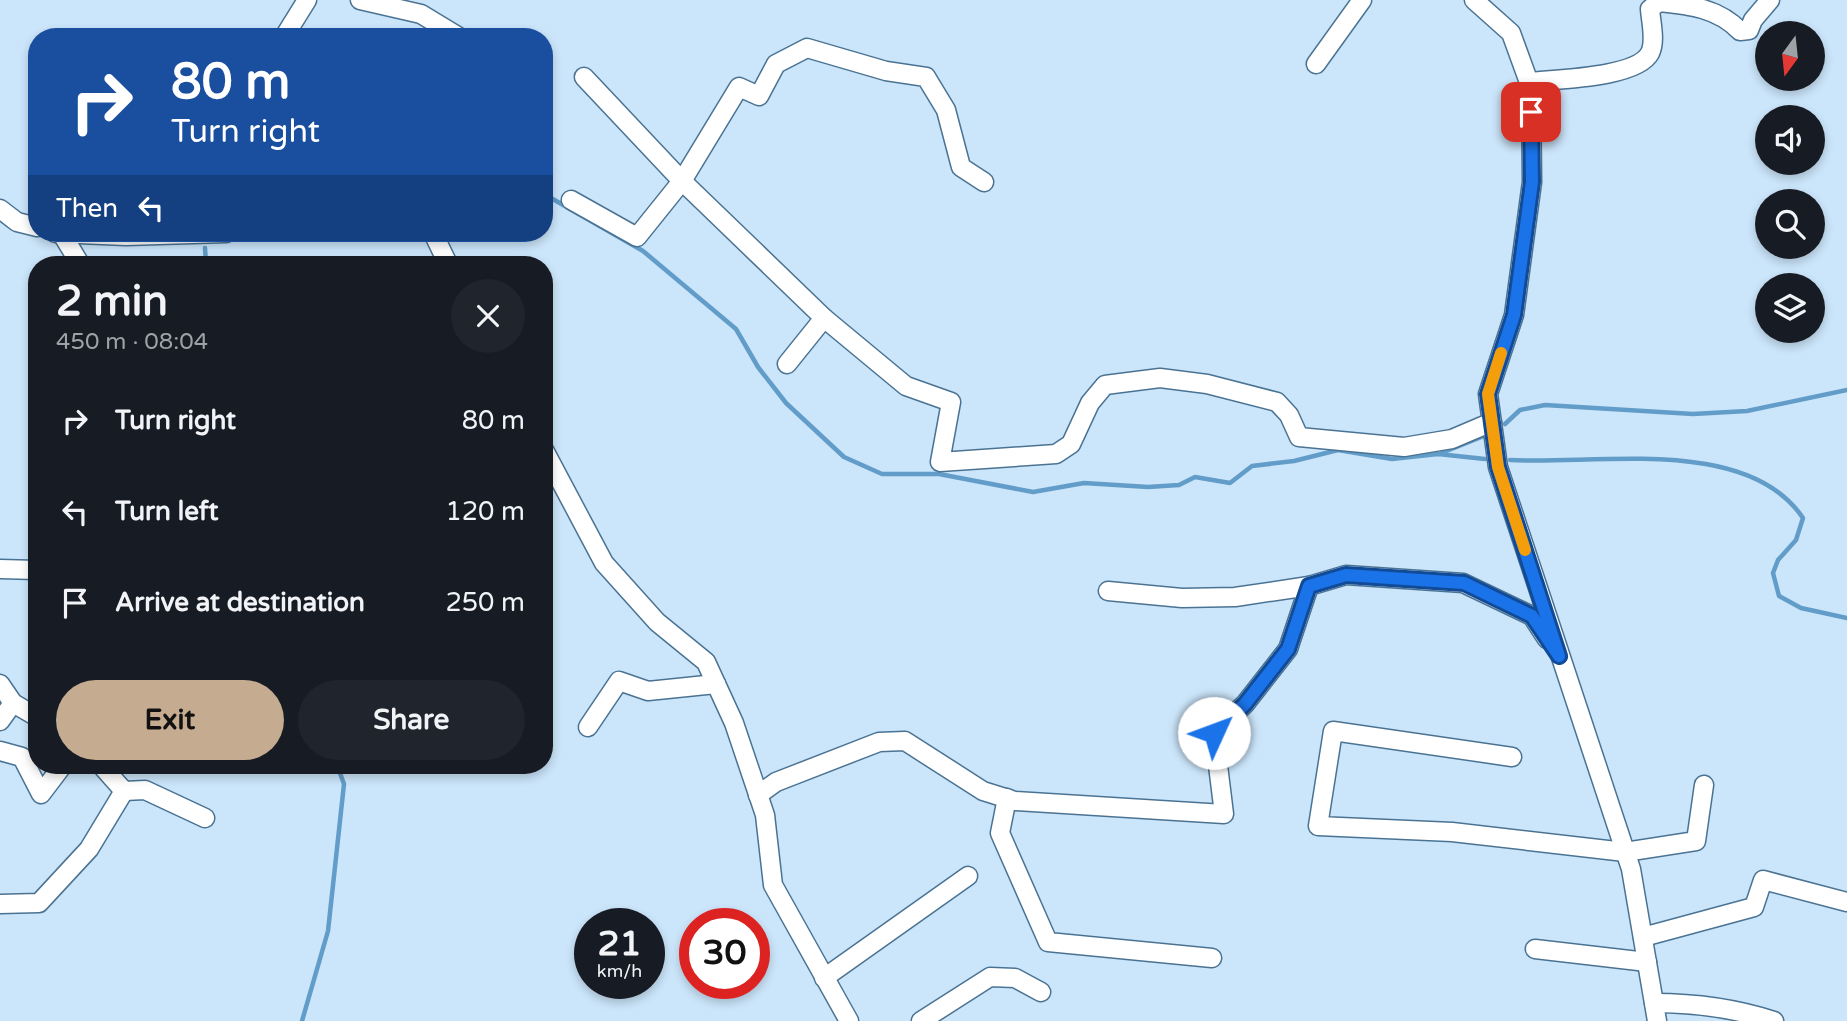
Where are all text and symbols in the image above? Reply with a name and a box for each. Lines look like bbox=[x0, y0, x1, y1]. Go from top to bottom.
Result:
north arrow bbox=[1755, 21, 1825, 91]
map controls bbox=[1755, 21, 1825, 343]
text: 80 m bbox=[171, 53, 290, 112]
icon: right bbox=[56, 56, 147, 147]
pin bbox=[1501, 82, 1561, 142]
icon: arrive bbox=[1512, 93, 1550, 131]
button: sound bbox=[1755, 105, 1825, 175]
text: Turn right bbox=[171, 113, 320, 151]
icon: left bbox=[132, 189, 170, 227]
button: search bbox=[1755, 189, 1825, 259]
text: Then bbox=[56, 193, 118, 224]
button: layers bbox=[1755, 273, 1825, 343]
text: 2 min bbox=[56, 276, 168, 327]
button: close bbox=[451, 279, 525, 353]
text: 450 m · 08:04 bbox=[56, 328, 208, 356]
icon: right bbox=[56, 402, 94, 440]
text: Turn right bbox=[115, 405, 236, 436]
text: 80 m bbox=[462, 405, 525, 436]
icon: left bbox=[56, 493, 94, 531]
text: Turn left bbox=[115, 496, 218, 527]
text: 120 m bbox=[445, 496, 525, 527]
icon: arrive bbox=[56, 584, 94, 622]
text: Arrive at destination bbox=[115, 587, 365, 618]
text: 250 m bbox=[445, 587, 525, 618]
button: Exit bbox=[56, 680, 284, 760]
button: Share bbox=[298, 680, 525, 760]
position arrow bbox=[1177, 696, 1251, 770]
speed limit sign: 30 bbox=[679, 908, 770, 999]
text: 21 bbox=[598, 923, 641, 965]
text: km/h bbox=[597, 960, 642, 982]

